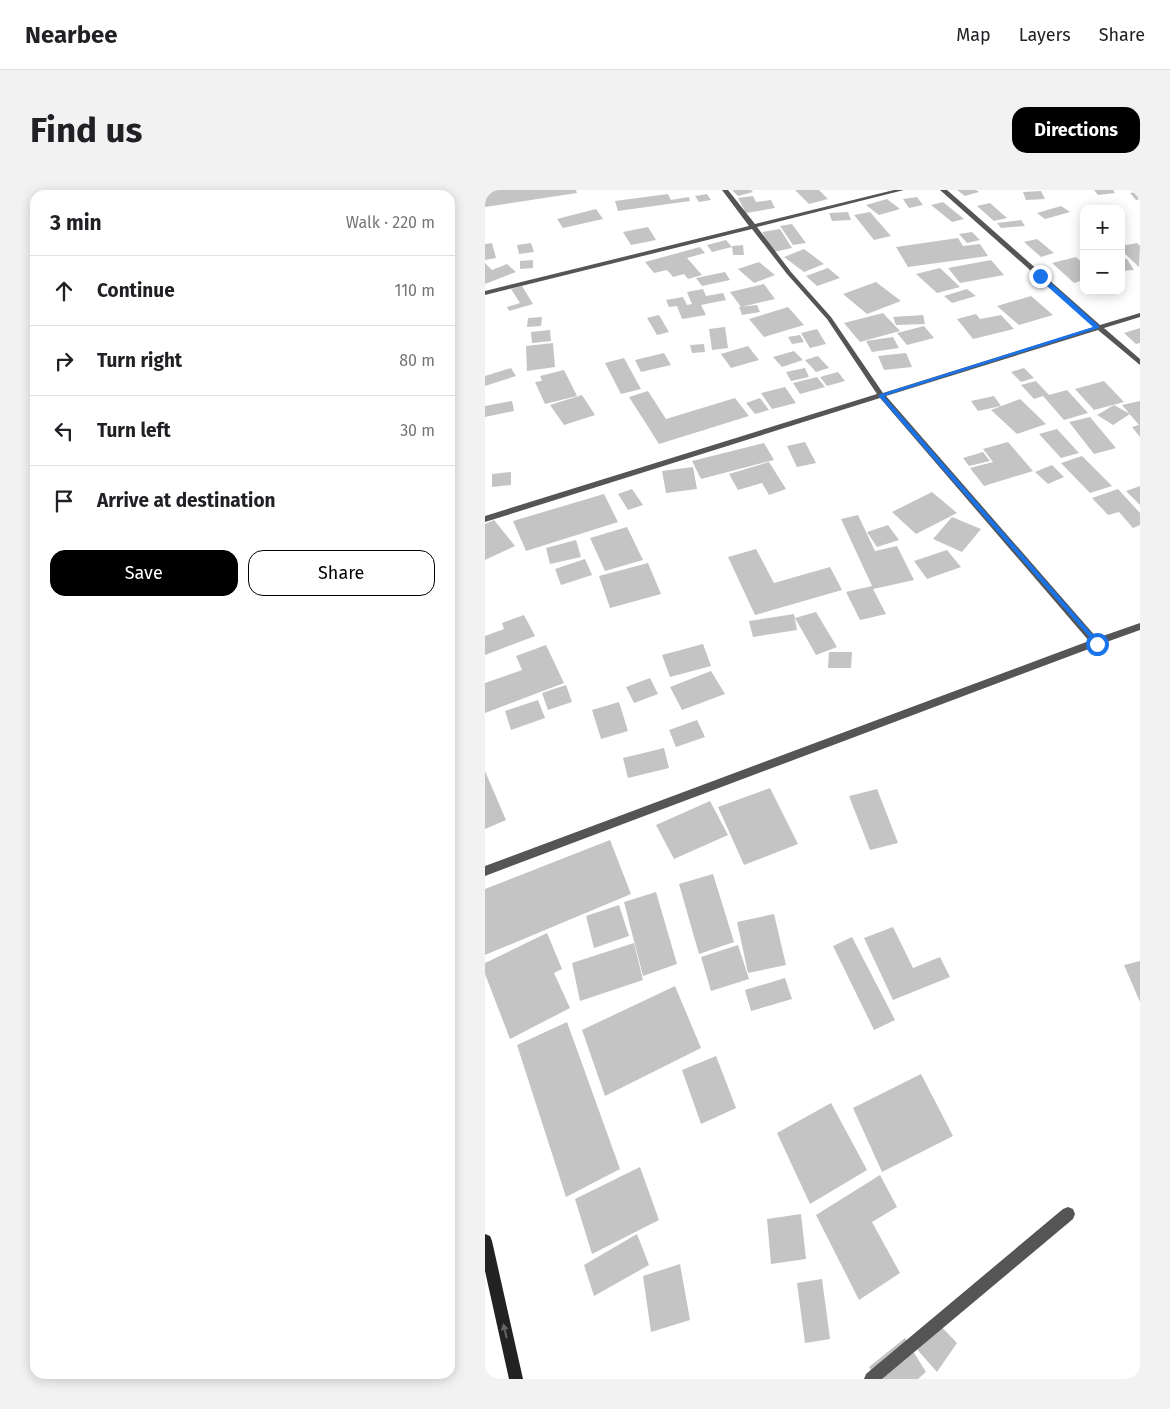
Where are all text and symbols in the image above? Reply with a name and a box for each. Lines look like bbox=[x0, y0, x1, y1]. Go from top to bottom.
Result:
text: Nearbee bbox=[25, 21, 118, 49]
text: Map bbox=[956, 24, 991, 46]
text: Layers bbox=[1019, 24, 1071, 46]
text: Share bbox=[1099, 24, 1145, 46]
button: Directions bbox=[1012, 107, 1140, 153]
text: Find us bbox=[30, 109, 142, 151]
map controls bbox=[1080, 205, 1125, 295]
button: + bbox=[1080, 205, 1125, 250]
text: 3 min bbox=[50, 210, 102, 236]
text: Walk · 220 m bbox=[346, 213, 435, 232]
button: − bbox=[1080, 250, 1125, 295]
route end bbox=[1029, 265, 1052, 288]
icon: ahead bbox=[50, 277, 78, 305]
text: Continue bbox=[97, 279, 175, 302]
text: 110 m bbox=[394, 281, 435, 300]
icon: right bbox=[50, 347, 78, 375]
text: Turn right bbox=[97, 349, 182, 372]
text: 80 m bbox=[399, 351, 435, 370]
icon: left bbox=[50, 417, 78, 445]
text: Turn left bbox=[97, 419, 171, 442]
text: 30 m bbox=[400, 421, 435, 440]
icon: arrive bbox=[50, 487, 78, 515]
text: Arrive at destination bbox=[97, 489, 276, 512]
button: Save bbox=[50, 550, 238, 596]
button: Share bbox=[248, 550, 435, 596]
route start bbox=[1086, 633, 1109, 656]
one-way arrow bbox=[501, 1323, 509, 1339]

